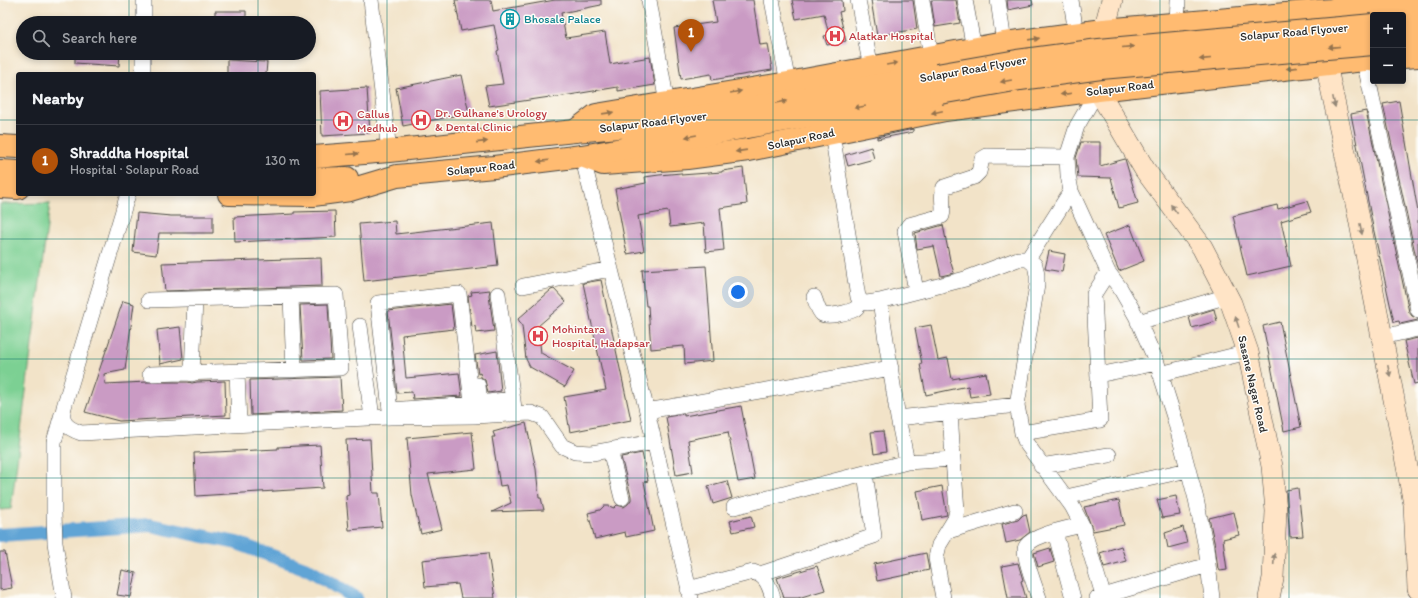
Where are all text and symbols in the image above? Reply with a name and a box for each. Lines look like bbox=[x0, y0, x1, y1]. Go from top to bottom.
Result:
building icon: Bhosale Palace bbox=[499, 8, 521, 30]
place label: Bhosale Palace bbox=[524, 12, 601, 26]
map controls bbox=[1370, 12, 1406, 84]
button: + bbox=[1370, 12, 1406, 48]
search box bbox=[16, 16, 316, 60]
pin: 1 bbox=[678, 19, 704, 52]
street label: Solapur Road Flyover bbox=[1240, 20, 1349, 44]
hospital icon: Alatkar Hospital bbox=[824, 25, 846, 47]
icon: search bbox=[30, 27, 52, 49]
text: Search here bbox=[62, 29, 137, 47]
place label: Alatkar Hospital bbox=[849, 29, 934, 43]
one-way arrow bbox=[1028, 36, 1040, 42]
one-way arrow bbox=[1122, 44, 1134, 51]
one-way arrow bbox=[1328, 44, 1340, 51]
button: − bbox=[1370, 48, 1406, 84]
street label: Solapur Road Flyover bbox=[919, 53, 1028, 85]
one-way arrow bbox=[1199, 55, 1211, 62]
one-way arrow bbox=[886, 61, 898, 67]
one-way arrow bbox=[1286, 65, 1298, 71]
street label: Solapur Road bbox=[1085, 77, 1155, 99]
one-way arrow bbox=[1000, 78, 1012, 84]
text: Nearby bbox=[32, 88, 84, 108]
one-way arrow bbox=[730, 89, 743, 95]
one-way arrow bbox=[1060, 91, 1072, 97]
one-way arrow bbox=[1332, 96, 1338, 108]
one-way arrow bbox=[776, 99, 788, 105]
one-way arrow bbox=[854, 104, 866, 110]
place label: Dr. Gulhane's Urology & Dental Clinic bbox=[435, 106, 547, 134]
place label: Callus Medhub bbox=[357, 107, 398, 135]
street label: Solapur Road Flyover bbox=[599, 108, 708, 136]
hospital icon: Dr. Gulhane's Urology & Dental Clinic bbox=[410, 109, 432, 131]
one-way arrow bbox=[931, 109, 943, 115]
hospital icon: Callus Medhub bbox=[332, 110, 354, 132]
one-way arrow bbox=[602, 110, 614, 116]
street label: Solapur Road bbox=[766, 125, 836, 153]
one-way arrow bbox=[685, 133, 697, 139]
one-way arrow bbox=[476, 138, 488, 145]
text: Shraddha Hospital bbox=[70, 144, 189, 162]
one-way arrow bbox=[735, 148, 747, 154]
one-way arrow bbox=[347, 150, 359, 157]
text: 1 bbox=[42, 153, 48, 168]
text: 130 m bbox=[265, 153, 300, 168]
street label: Solapur Road bbox=[446, 157, 516, 179]
one-way arrow bbox=[537, 158, 549, 164]
text: Hospital · Solapur Road bbox=[70, 162, 199, 177]
one-way arrow bbox=[1170, 204, 1178, 215]
one-way arrow bbox=[1358, 223, 1364, 235]
your location bbox=[728, 282, 748, 302]
one-way arrow bbox=[1234, 315, 1240, 327]
place label: Mohintara Hospital, Hadapsar bbox=[552, 322, 650, 350]
hospital icon: Mohintara Hospital, Hadapsar bbox=[527, 325, 549, 347]
street label: Sasane Nagar Road bbox=[1235, 334, 1271, 434]
one-way arrow bbox=[1386, 364, 1392, 377]
one-way arrow bbox=[1271, 552, 1277, 565]

